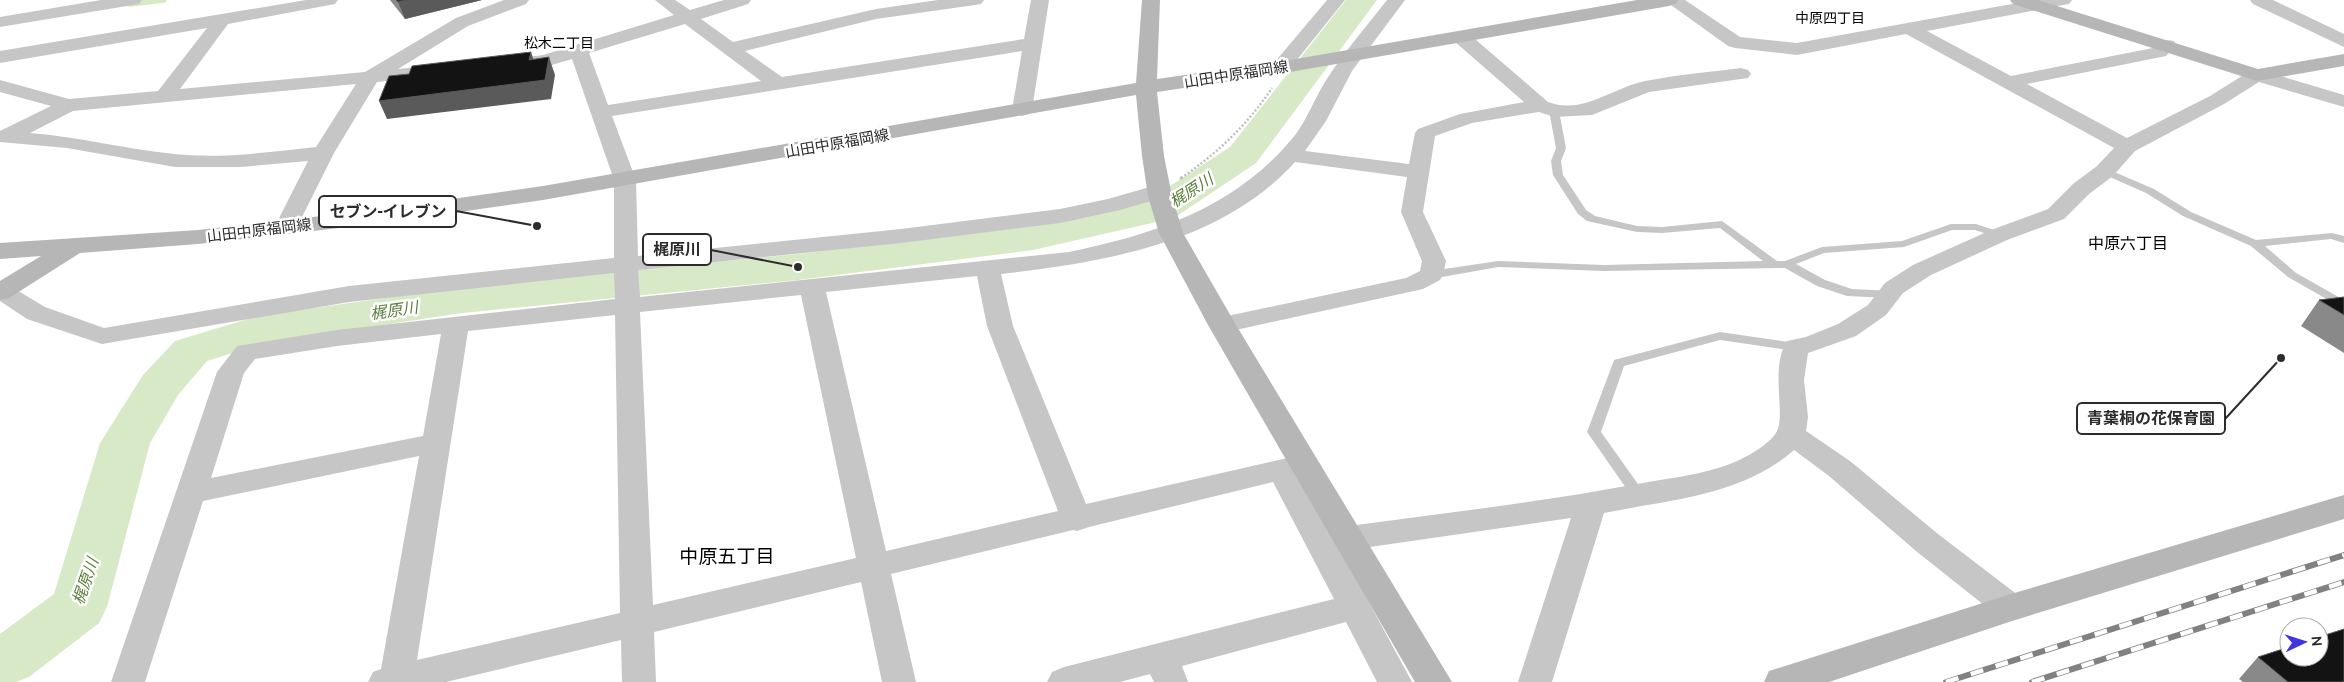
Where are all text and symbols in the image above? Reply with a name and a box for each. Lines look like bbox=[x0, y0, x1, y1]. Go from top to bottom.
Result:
district label: 中原四丁目 bbox=[1795, 10, 1865, 26]
district label: 松木二丁目 bbox=[524, 35, 594, 51]
street label: 山田中原福岡線 bbox=[1183, 57, 1289, 91]
street label: 山田中原福岡線 bbox=[784, 126, 890, 160]
water label: 梶原川 bbox=[1166, 168, 1218, 211]
callout: セブン-イレブン bbox=[319, 196, 456, 227]
text: セブン-イレブン bbox=[329, 202, 447, 220]
street label: 山田中原福岡線 bbox=[206, 215, 312, 245]
callout: 梶原川 bbox=[643, 234, 711, 265]
district label: 中原六丁目 bbox=[2088, 234, 2168, 252]
text: 梶原川 bbox=[653, 240, 701, 258]
water label: 梶原川 bbox=[369, 297, 421, 322]
callout: 青葉桐の花保育園 bbox=[2077, 403, 2225, 434]
text: 青葉桐の花保育園 bbox=[2087, 409, 2215, 427]
district label: 中原五丁目 bbox=[679, 545, 775, 567]
water label: 梶原川 bbox=[69, 553, 102, 607]
north arrow bbox=[2279, 617, 2329, 667]
text: N bbox=[2309, 635, 2325, 647]

